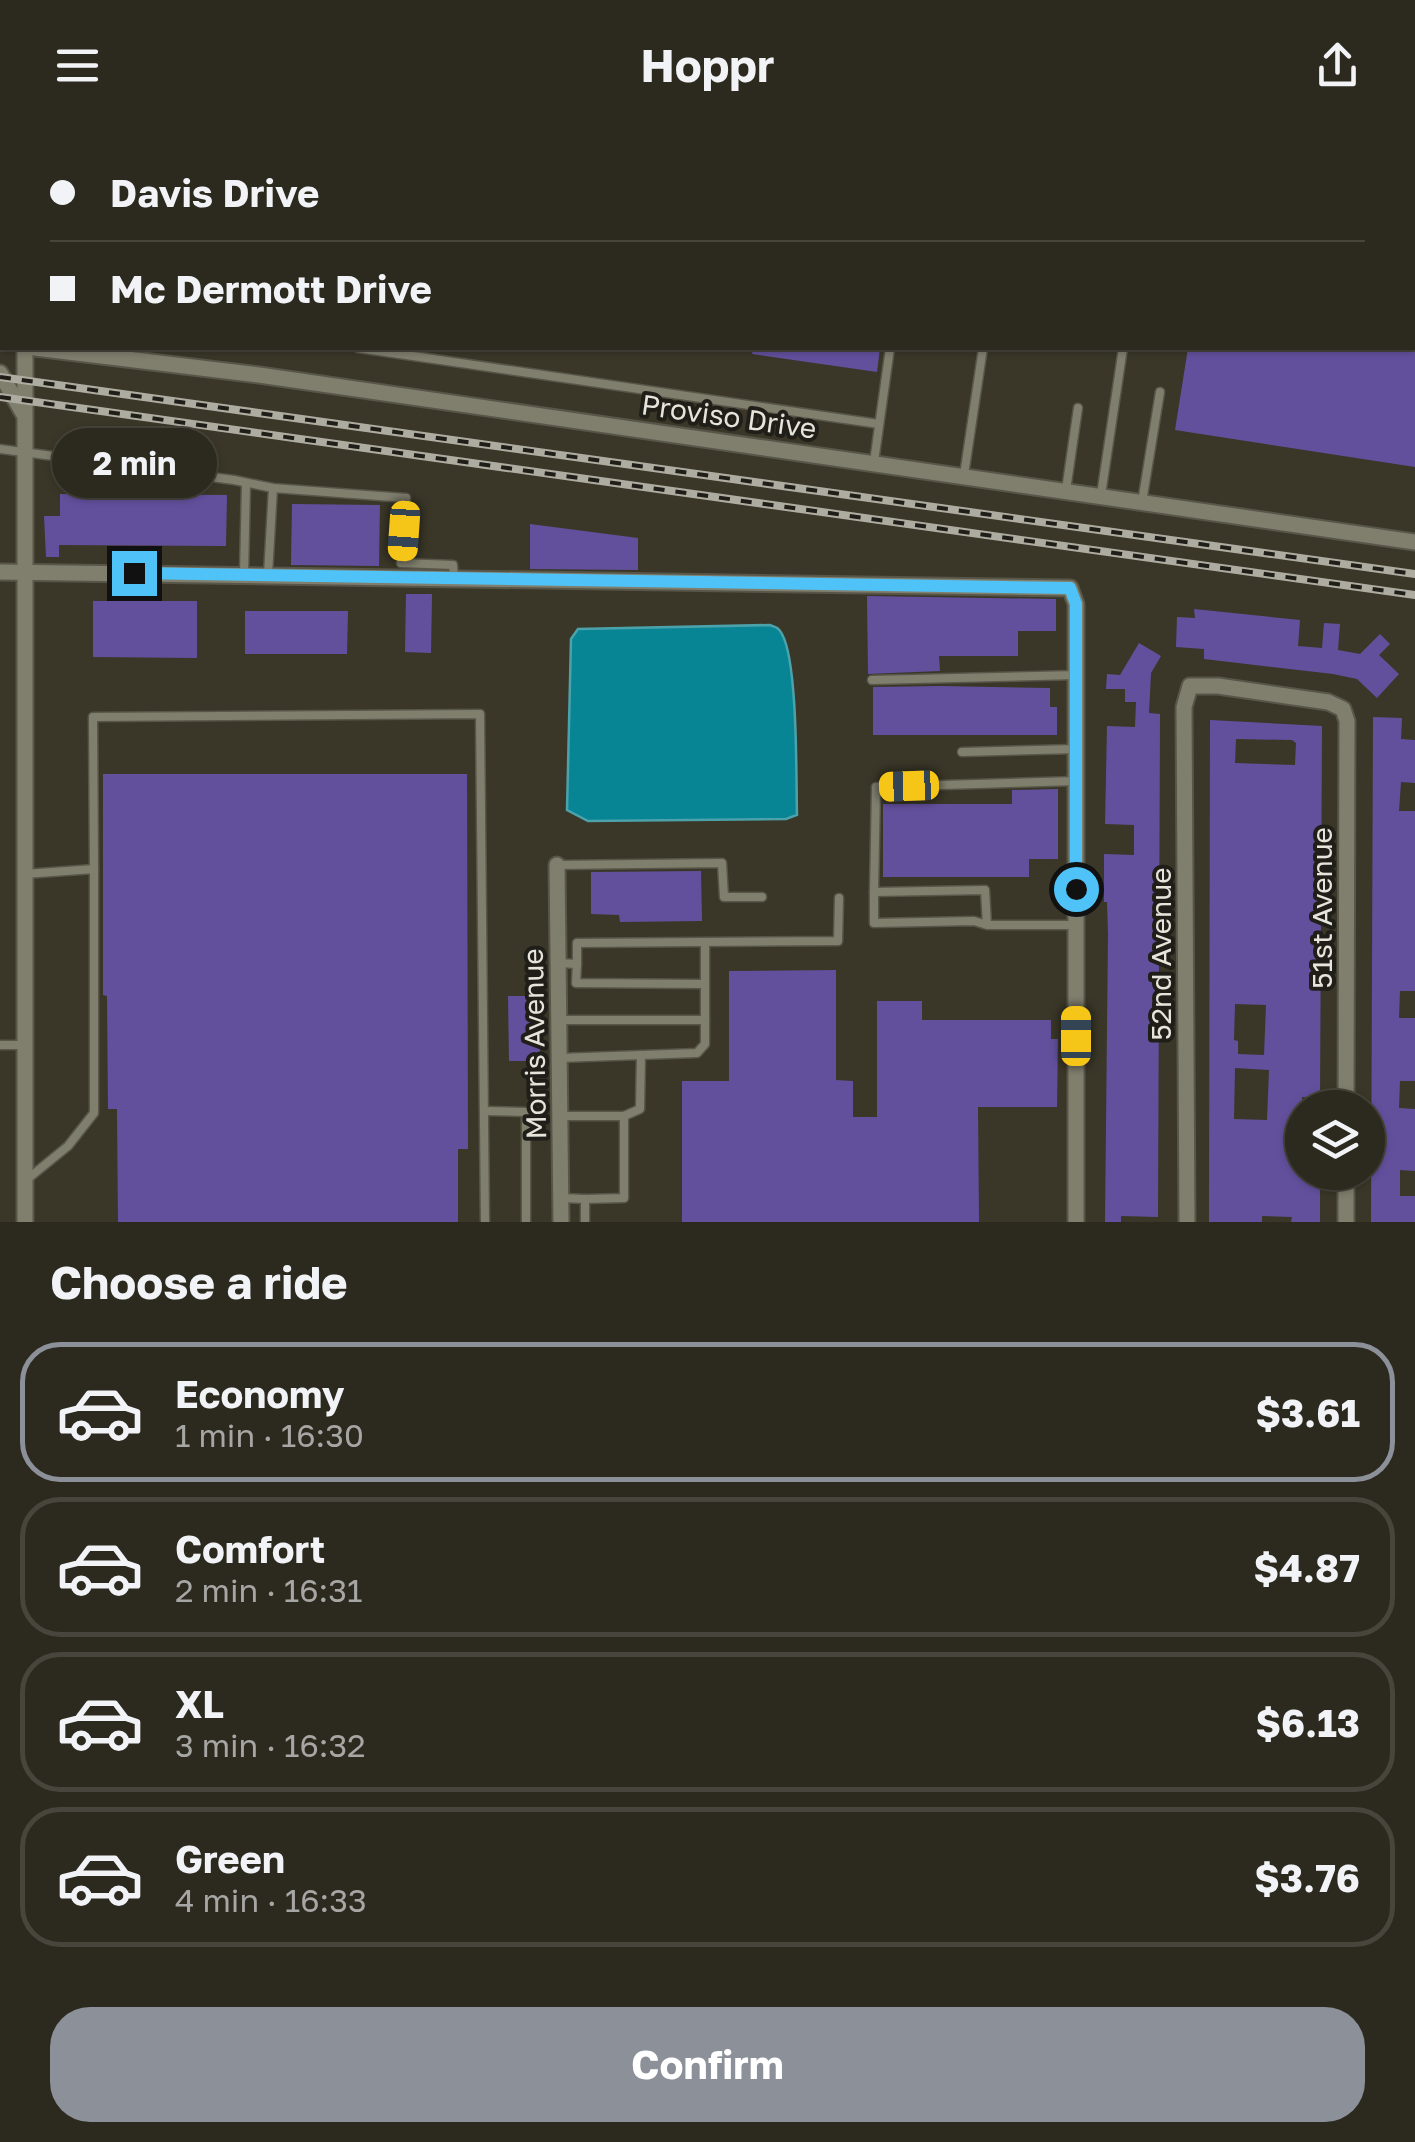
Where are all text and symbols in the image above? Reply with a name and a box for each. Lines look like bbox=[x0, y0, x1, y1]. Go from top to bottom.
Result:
icon: menu bbox=[50, 38, 105, 93]
text: Hoppr bbox=[640, 38, 775, 92]
icon: share bbox=[1310, 38, 1365, 93]
text: Davis Drive bbox=[110, 170, 319, 215]
text: Mc Dermott Drive bbox=[110, 266, 432, 311]
street label: Proviso Drive bbox=[639, 387, 819, 445]
callout: 2 min bbox=[52, 428, 216, 498]
text: 2 min bbox=[93, 444, 176, 482]
car bbox=[387, 500, 421, 562]
route end bbox=[112, 551, 157, 596]
car bbox=[878, 770, 940, 802]
street label: 51st Avenue bbox=[1305, 827, 1338, 989]
route start bbox=[1054, 867, 1099, 912]
street label: 52nd Avenue bbox=[1144, 868, 1177, 1040]
street label: Morris Avenue bbox=[516, 948, 552, 1140]
car bbox=[1061, 1006, 1091, 1066]
map controls bbox=[1285, 1090, 1385, 1190]
button: layers bbox=[1285, 1090, 1385, 1190]
text: Choose a ride bbox=[50, 1255, 348, 1309]
icon: car bbox=[55, 1367, 145, 1457]
text: Economy bbox=[175, 1371, 344, 1416]
text: $3.61 bbox=[1255, 1390, 1360, 1435]
text: 1 min · 16:30 bbox=[175, 1416, 364, 1454]
icon: car bbox=[55, 1522, 145, 1612]
text: Comfort bbox=[175, 1526, 325, 1571]
text: $4.87 bbox=[1254, 1545, 1360, 1590]
text: 2 min · 16:31 bbox=[175, 1571, 362, 1609]
icon: car bbox=[55, 1677, 145, 1767]
text: XL bbox=[175, 1681, 224, 1726]
text: $6.13 bbox=[1255, 1700, 1360, 1745]
text: 3 min · 16:32 bbox=[175, 1726, 366, 1764]
icon: car bbox=[55, 1832, 145, 1922]
text: Green bbox=[175, 1836, 285, 1881]
text: $3.76 bbox=[1254, 1855, 1360, 1900]
text: 4 min · 16:33 bbox=[175, 1881, 367, 1919]
button: Confirm bbox=[50, 2007, 1365, 2122]

